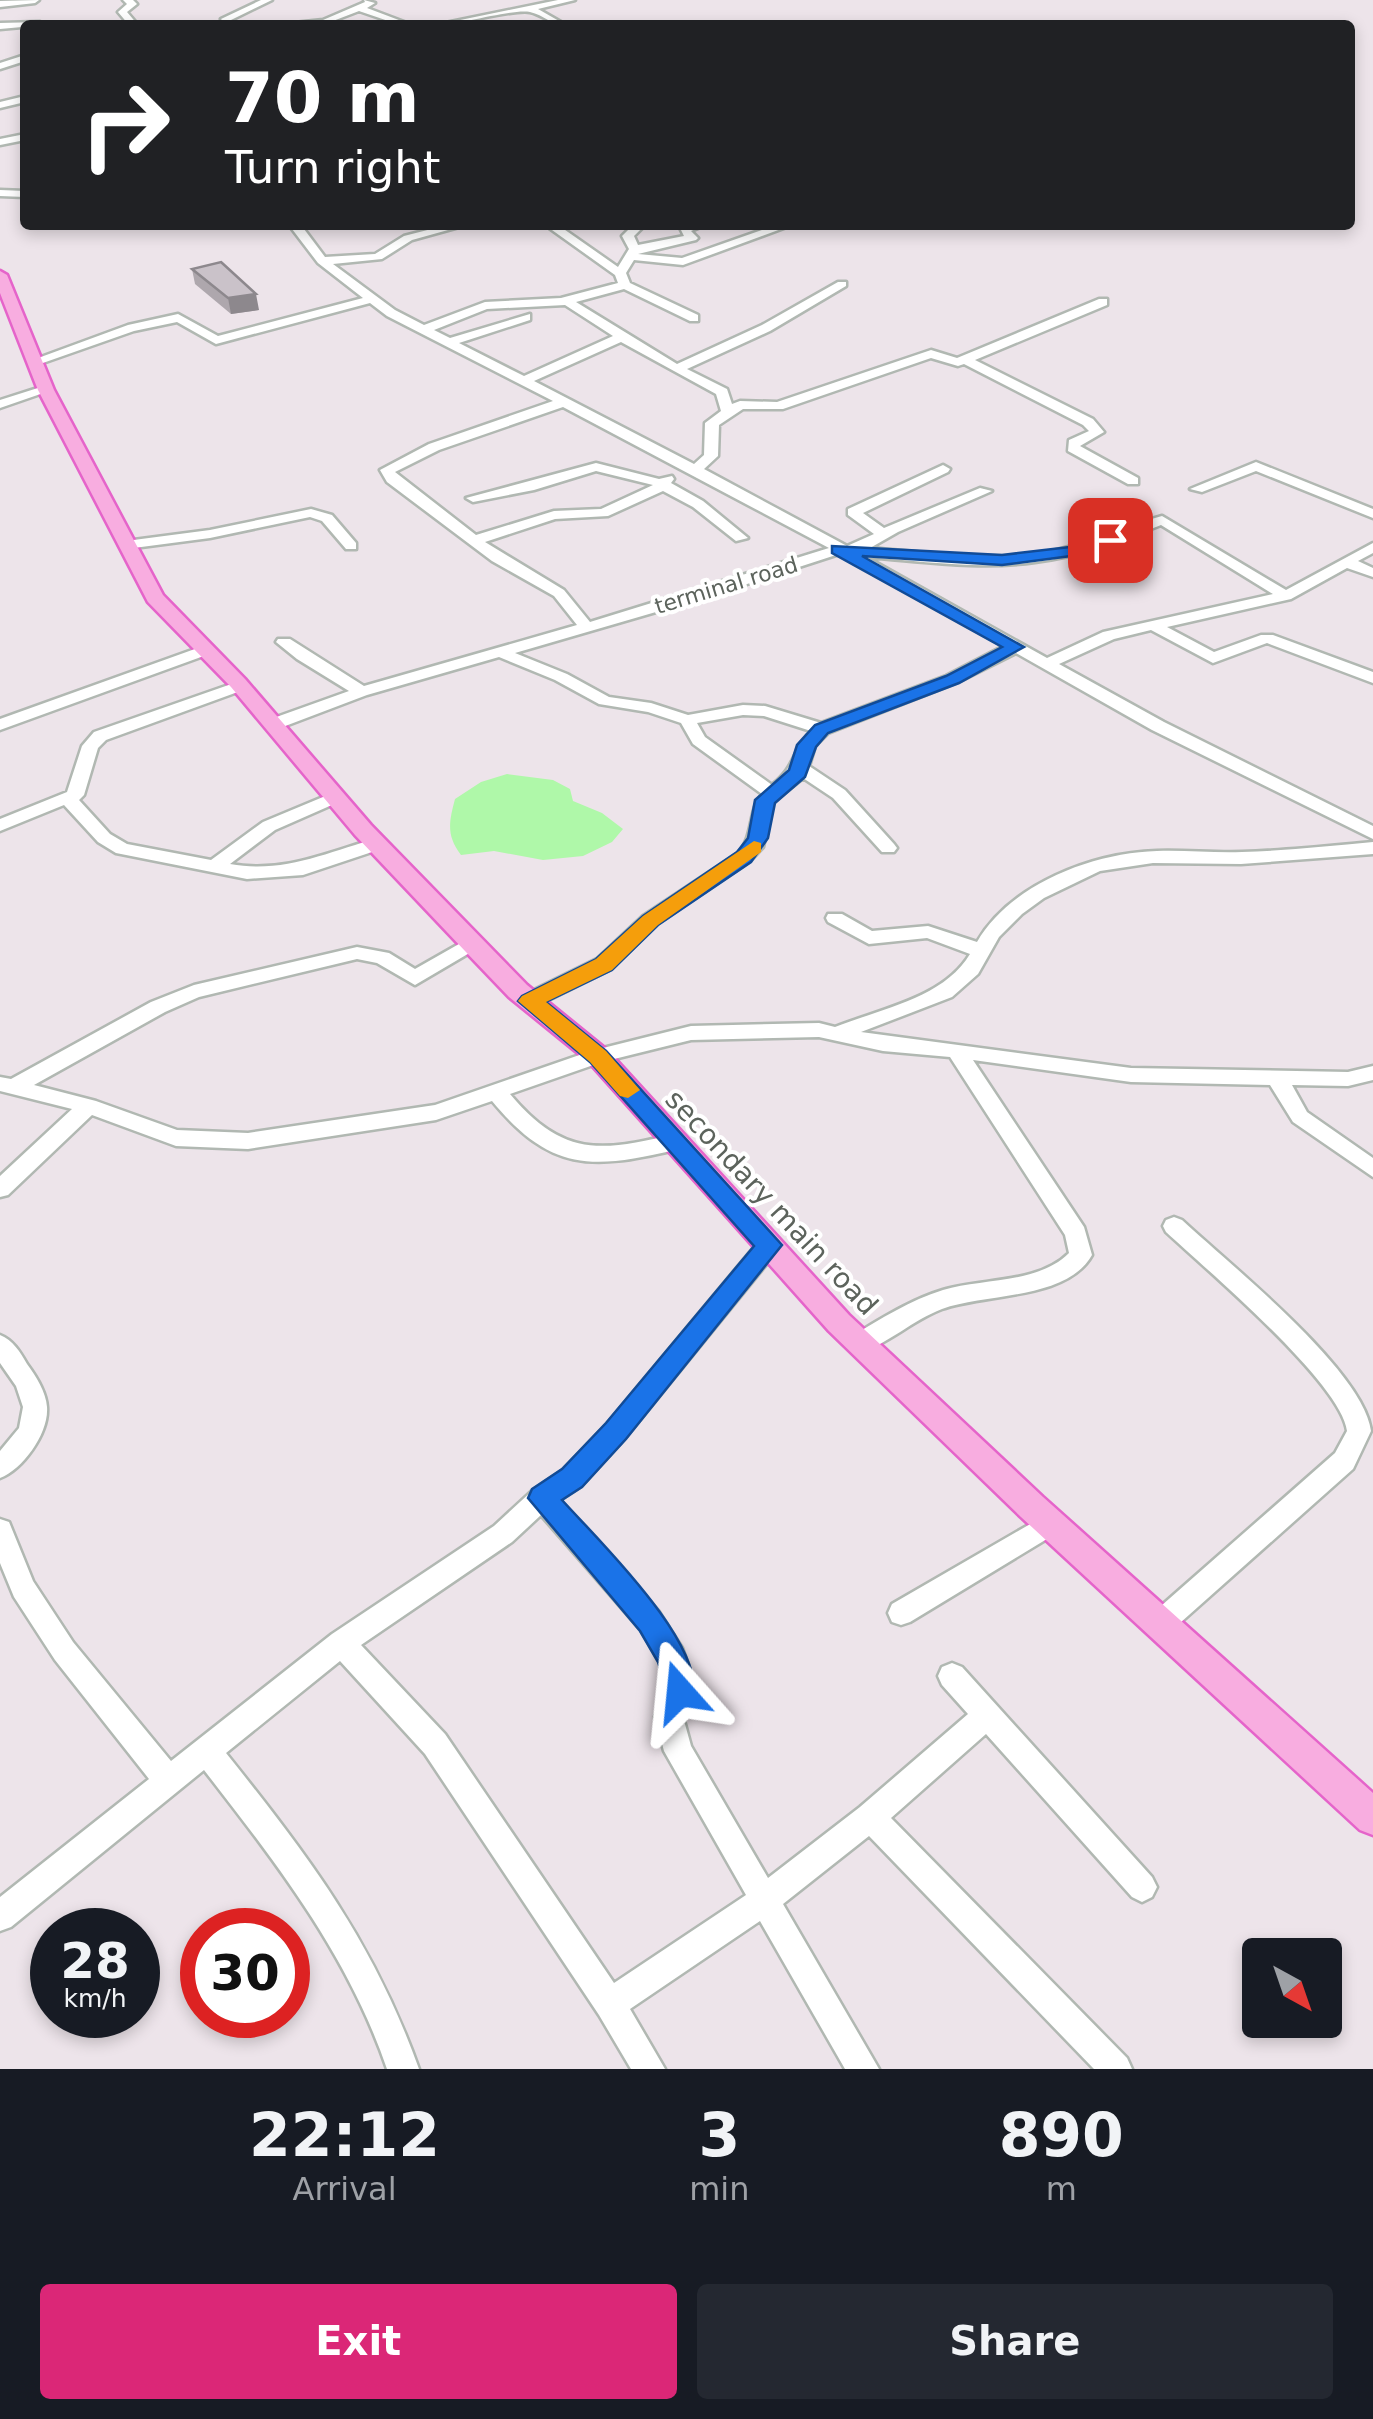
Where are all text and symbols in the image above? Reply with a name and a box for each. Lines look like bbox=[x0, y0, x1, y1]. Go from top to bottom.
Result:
text: 70 m bbox=[225, 57, 420, 139]
icon: right bbox=[60, 60, 190, 190]
text: Turn right bbox=[225, 141, 440, 194]
pin bbox=[1068, 498, 1153, 583]
icon: arrive bbox=[1083, 513, 1138, 568]
street label: terminal road bbox=[652, 552, 801, 619]
street label: secondary main road bbox=[659, 1083, 885, 1322]
position arrow bbox=[628, 1640, 732, 1744]
speed limit sign: 30 bbox=[180, 1908, 310, 2038]
text: 28 bbox=[60, 1932, 130, 1990]
north arrow bbox=[1242, 1938, 1342, 2038]
map controls bbox=[1242, 1938, 1342, 2038]
text: km/h bbox=[63, 1984, 127, 2013]
text: 22:12 bbox=[249, 2100, 440, 2170]
text: 3 bbox=[698, 2100, 740, 2170]
text: 890 bbox=[999, 2100, 1124, 2170]
text: Arrival bbox=[293, 2170, 397, 2208]
text: min bbox=[689, 2170, 750, 2208]
text: m bbox=[1046, 2170, 1077, 2208]
button: Exit bbox=[40, 2284, 677, 2399]
button: Share bbox=[697, 2284, 1333, 2399]

